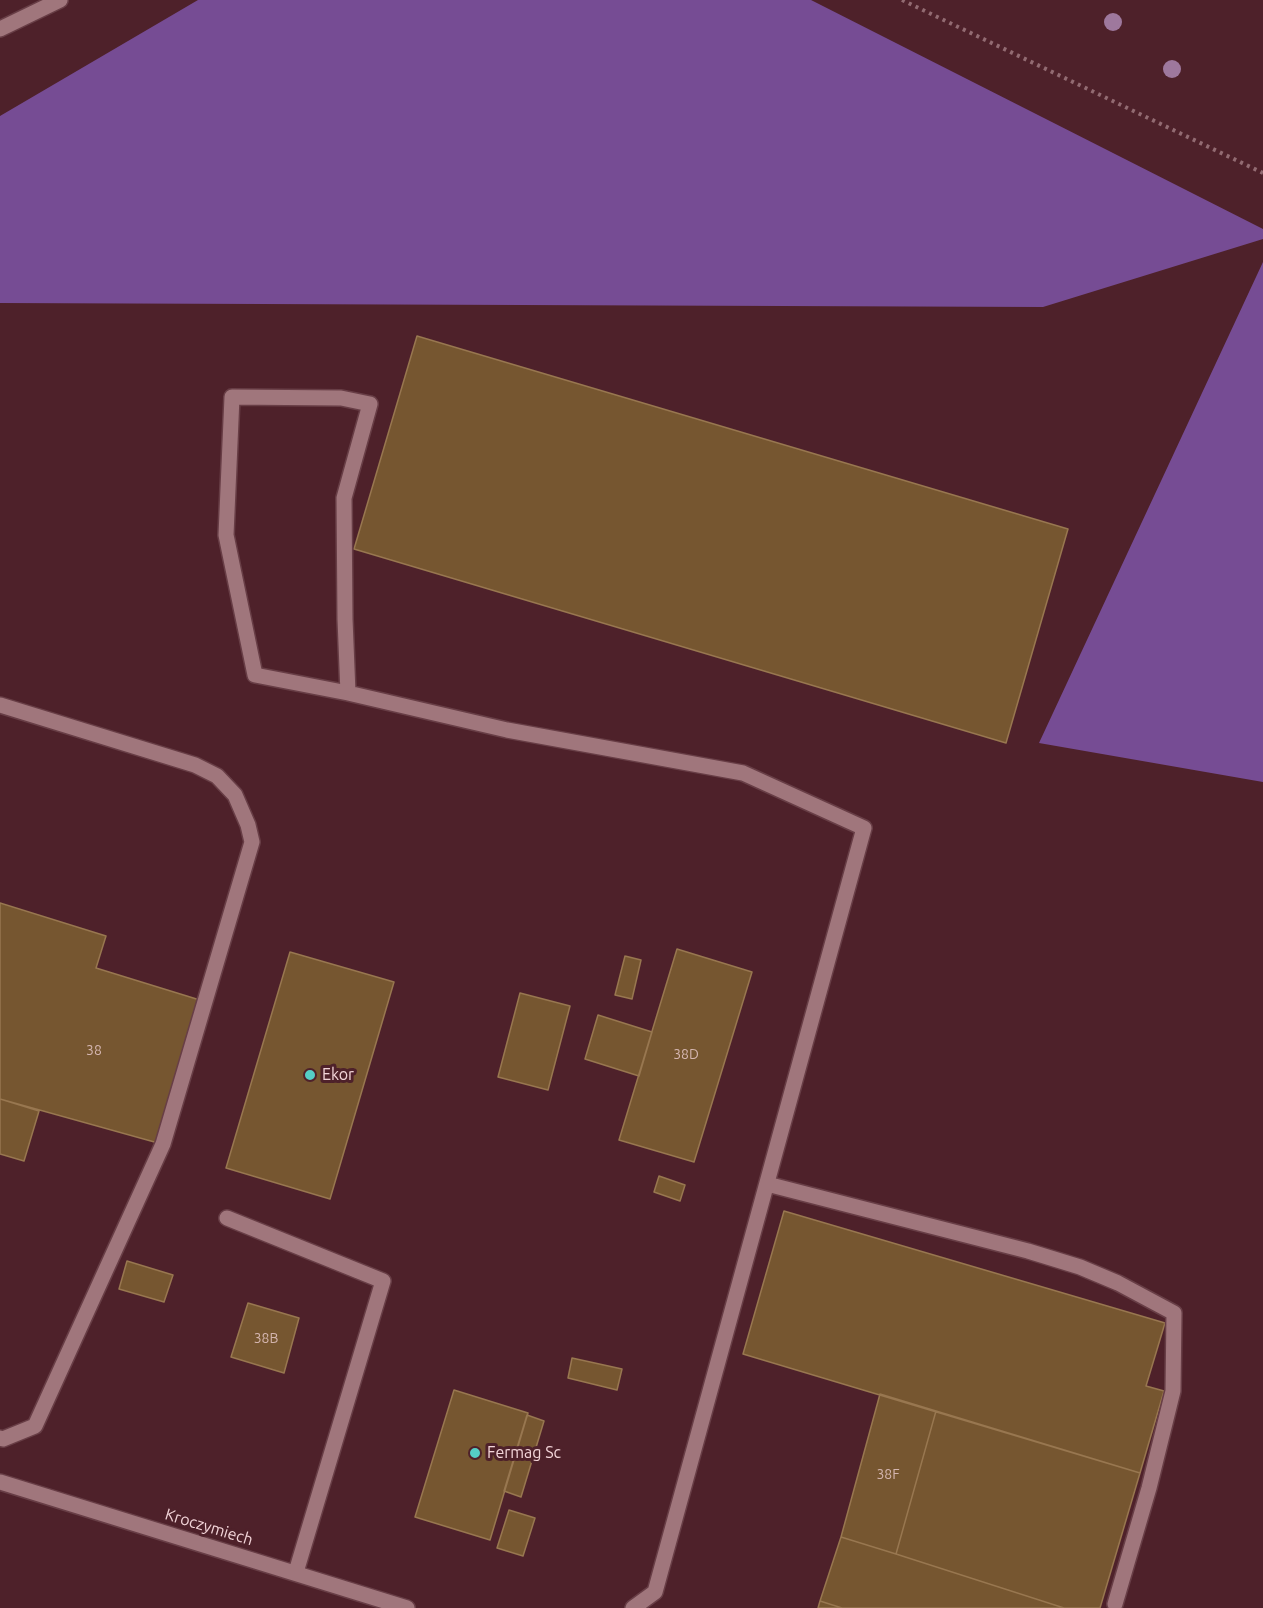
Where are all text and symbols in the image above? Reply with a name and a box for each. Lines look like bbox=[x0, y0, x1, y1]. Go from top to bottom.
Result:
house number: 38 bbox=[86, 1042, 102, 1058]
house number: 38D bbox=[673, 1046, 699, 1062]
place label: Ekor bbox=[322, 1065, 354, 1085]
marker: Ekor bbox=[303, 1068, 317, 1082]
house number: 38B bbox=[254, 1330, 278, 1346]
place label: Fermag Sc bbox=[487, 1443, 561, 1463]
marker: Fermag Sc bbox=[468, 1446, 482, 1460]
house number: 38F bbox=[876, 1466, 900, 1482]
street label: Kroczymiech bbox=[163, 1505, 255, 1549]

